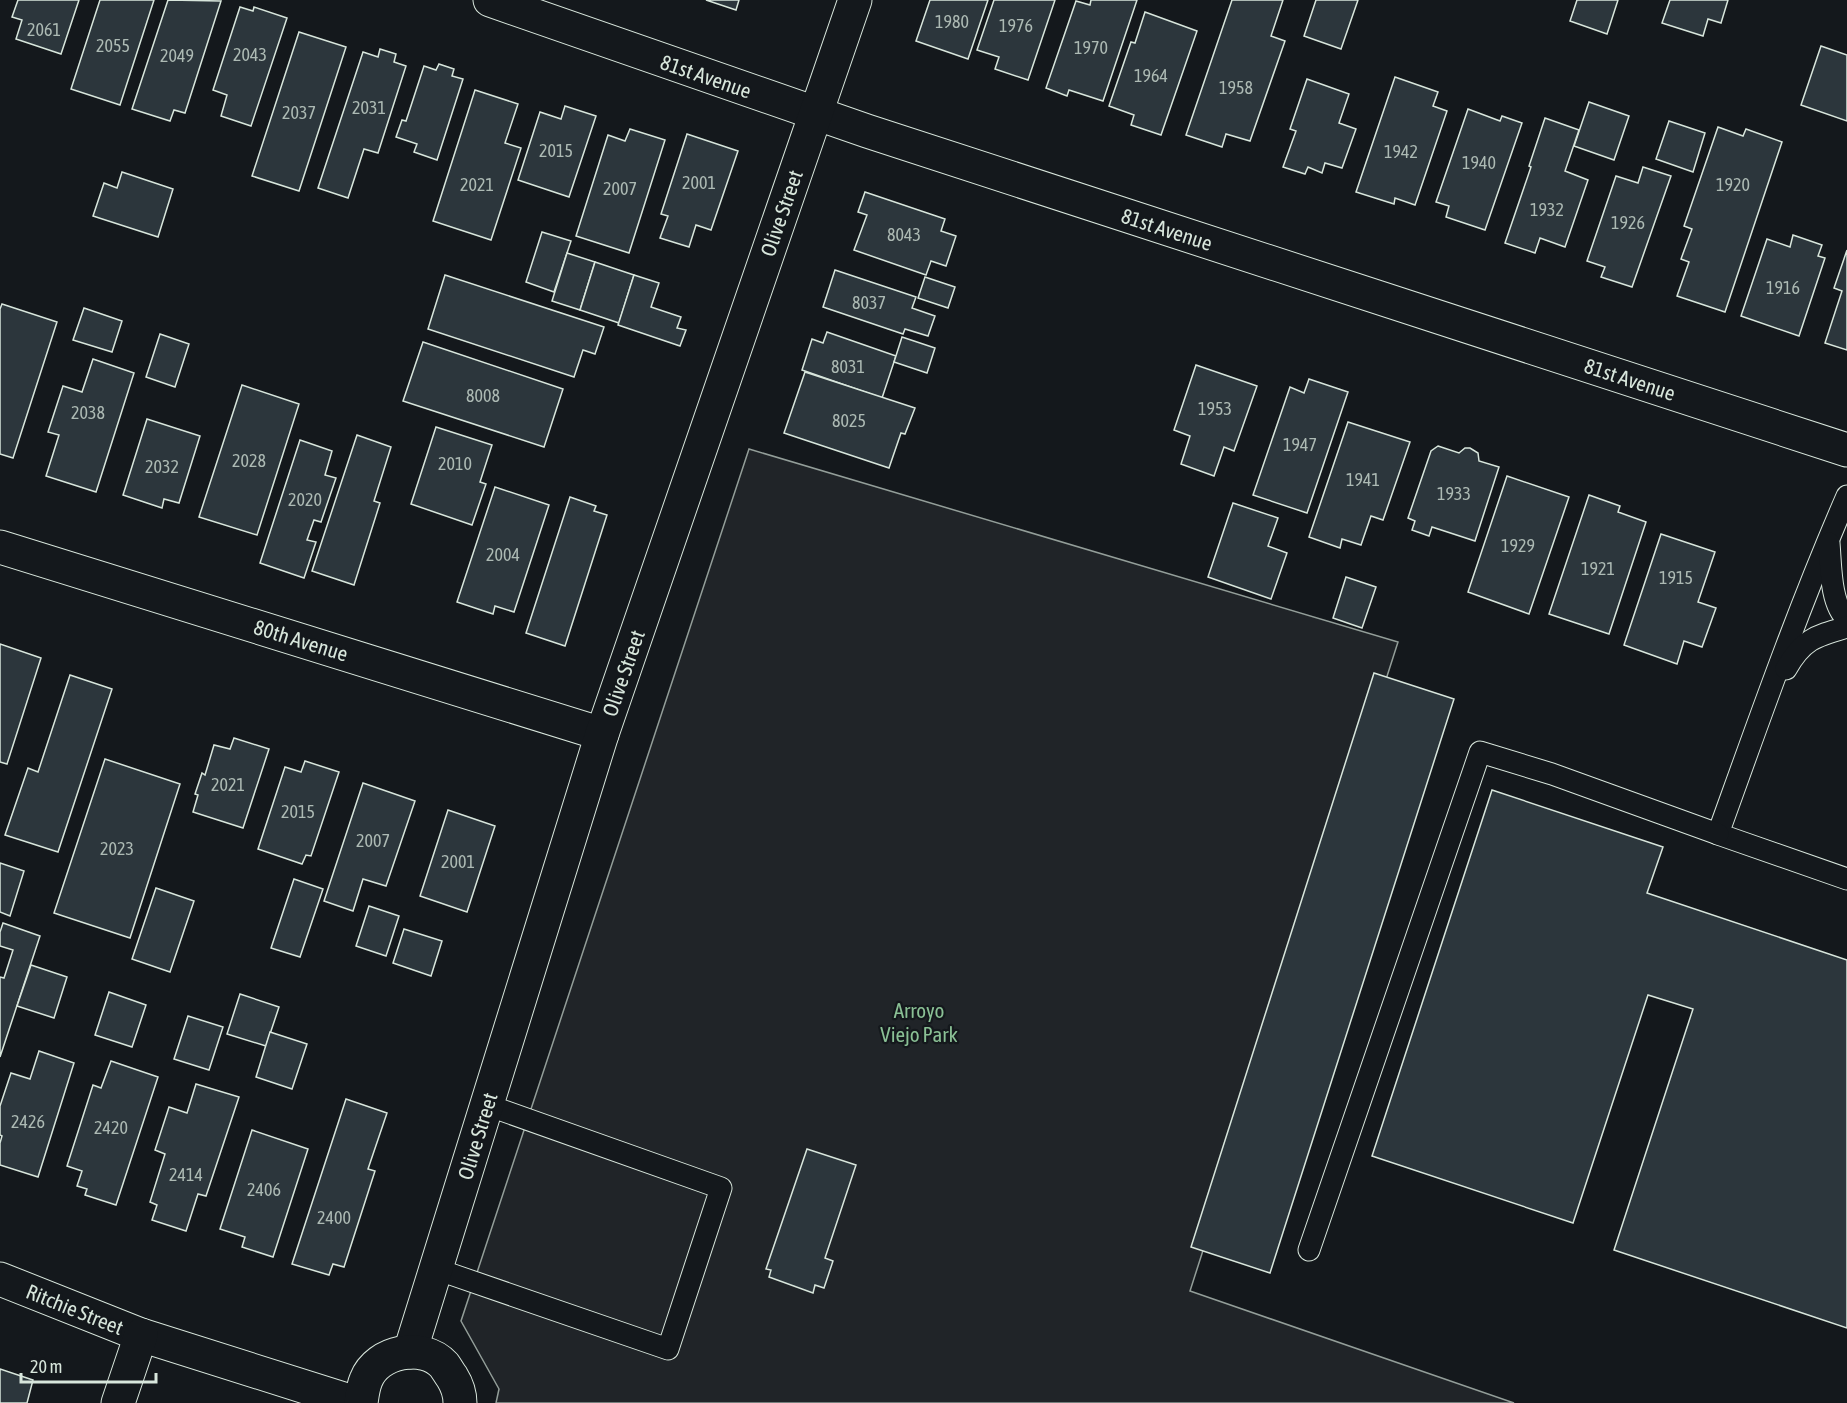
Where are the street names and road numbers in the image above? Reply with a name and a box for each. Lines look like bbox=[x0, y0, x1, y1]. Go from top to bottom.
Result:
street label: 81st Avenue bbox=[658, 49, 754, 103]
street label: Olive Street bbox=[755, 167, 807, 259]
street label: 81st Avenue bbox=[1118, 203, 1216, 255]
street label: 81st Avenue bbox=[1581, 353, 1679, 405]
street label: 80th Avenue bbox=[251, 614, 351, 666]
street label: Olive Street bbox=[597, 627, 649, 719]
street label: Olive Street bbox=[452, 1090, 502, 1182]
street label: Ritchie Street bbox=[23, 1279, 127, 1339]

